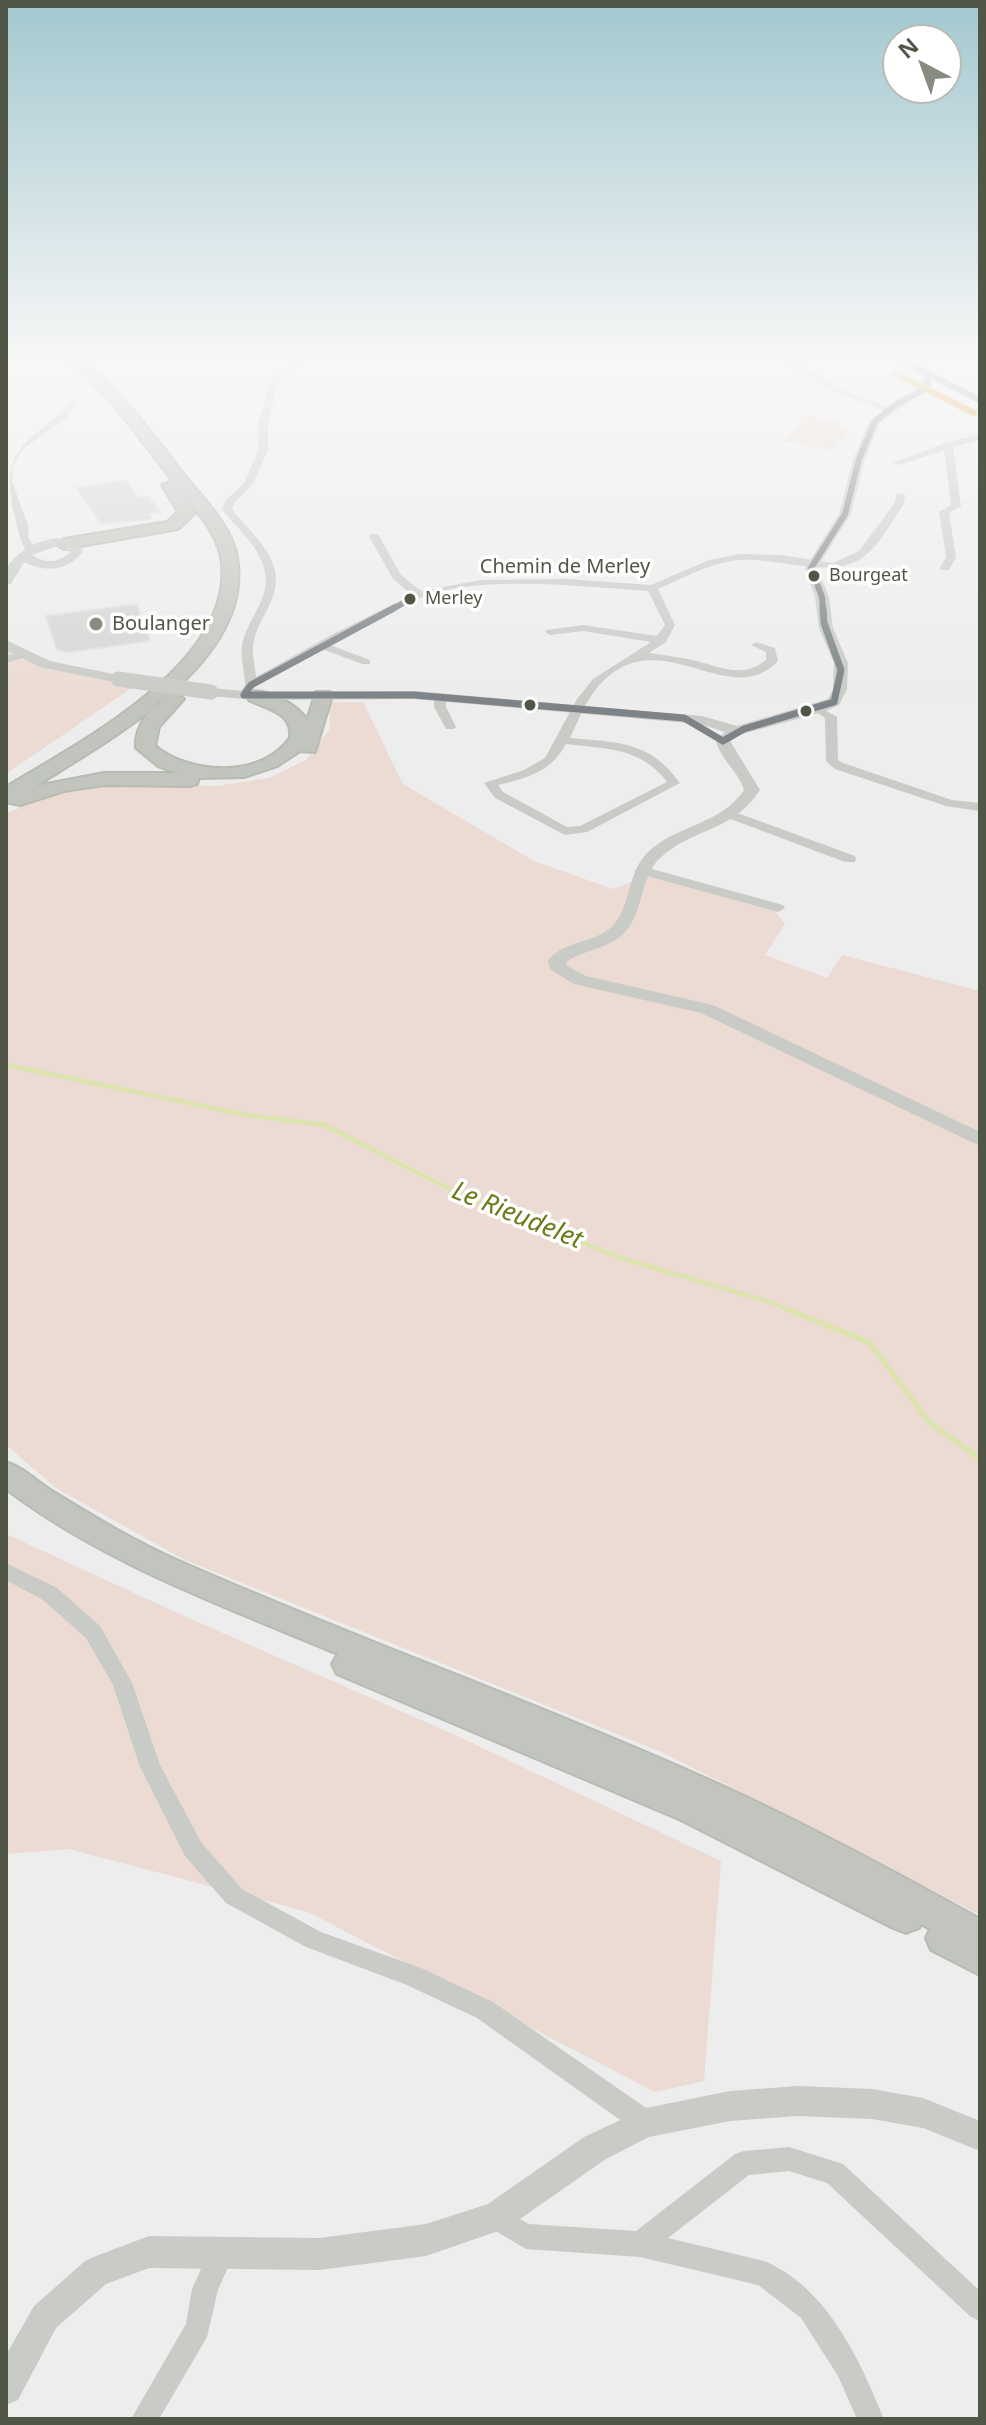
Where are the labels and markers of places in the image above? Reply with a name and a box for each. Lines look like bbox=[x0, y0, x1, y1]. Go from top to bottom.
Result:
place label: Bourgeat bbox=[829, 565, 908, 587]
marker: Bourgeat bbox=[806, 568, 822, 584]
place label: Merley bbox=[425, 588, 483, 610]
marker: Merley bbox=[402, 591, 418, 607]
place label: Boulanger bbox=[112, 612, 210, 636]
marker: Boulanger bbox=[87, 615, 105, 633]
unlabelled marker bbox=[522, 697, 538, 713]
unlabelled marker bbox=[798, 703, 814, 719]

